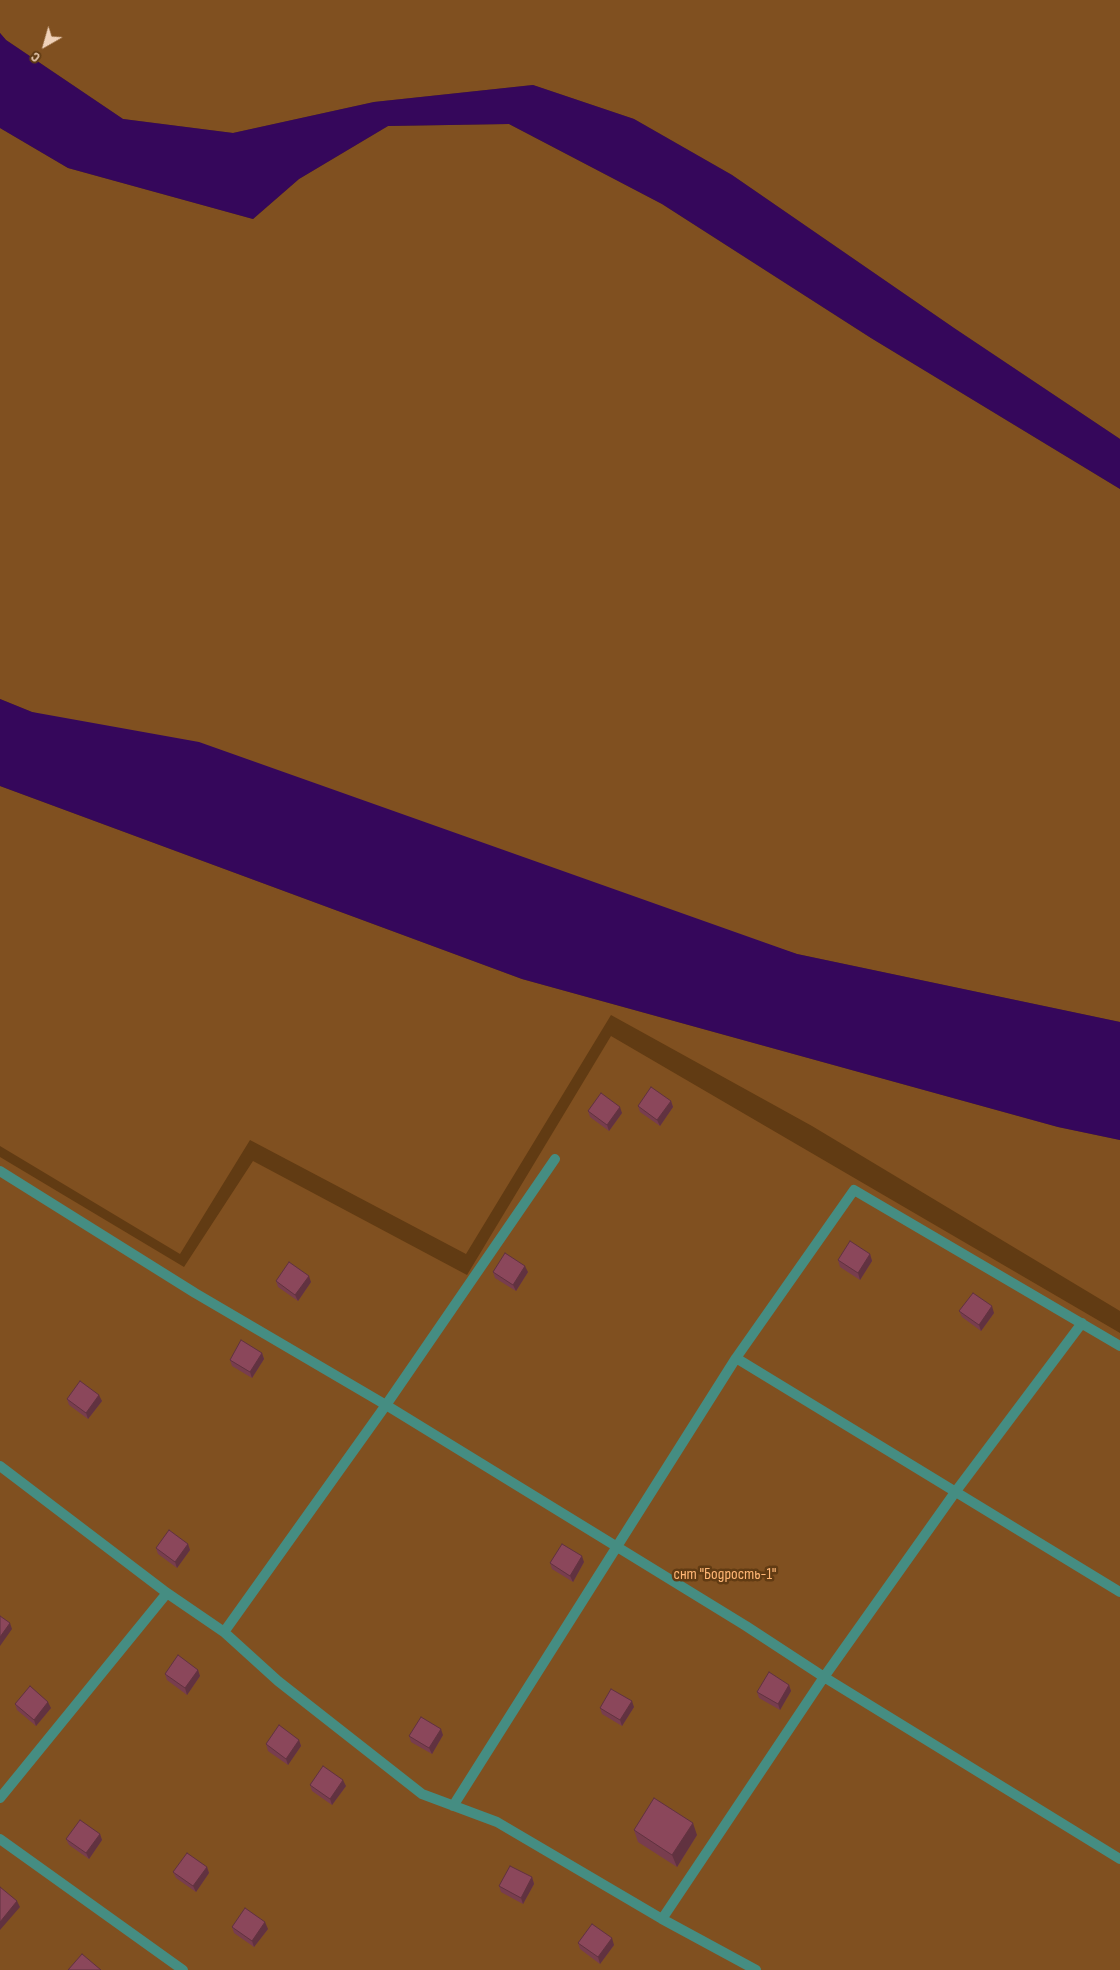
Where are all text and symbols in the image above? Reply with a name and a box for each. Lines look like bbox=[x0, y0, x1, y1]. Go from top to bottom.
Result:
north arrow bbox=[20, 20, 70, 70]
text: С bbox=[27, 48, 44, 66]
park label: снт "Бодрость-1" bbox=[674, 1565, 776, 1585]

